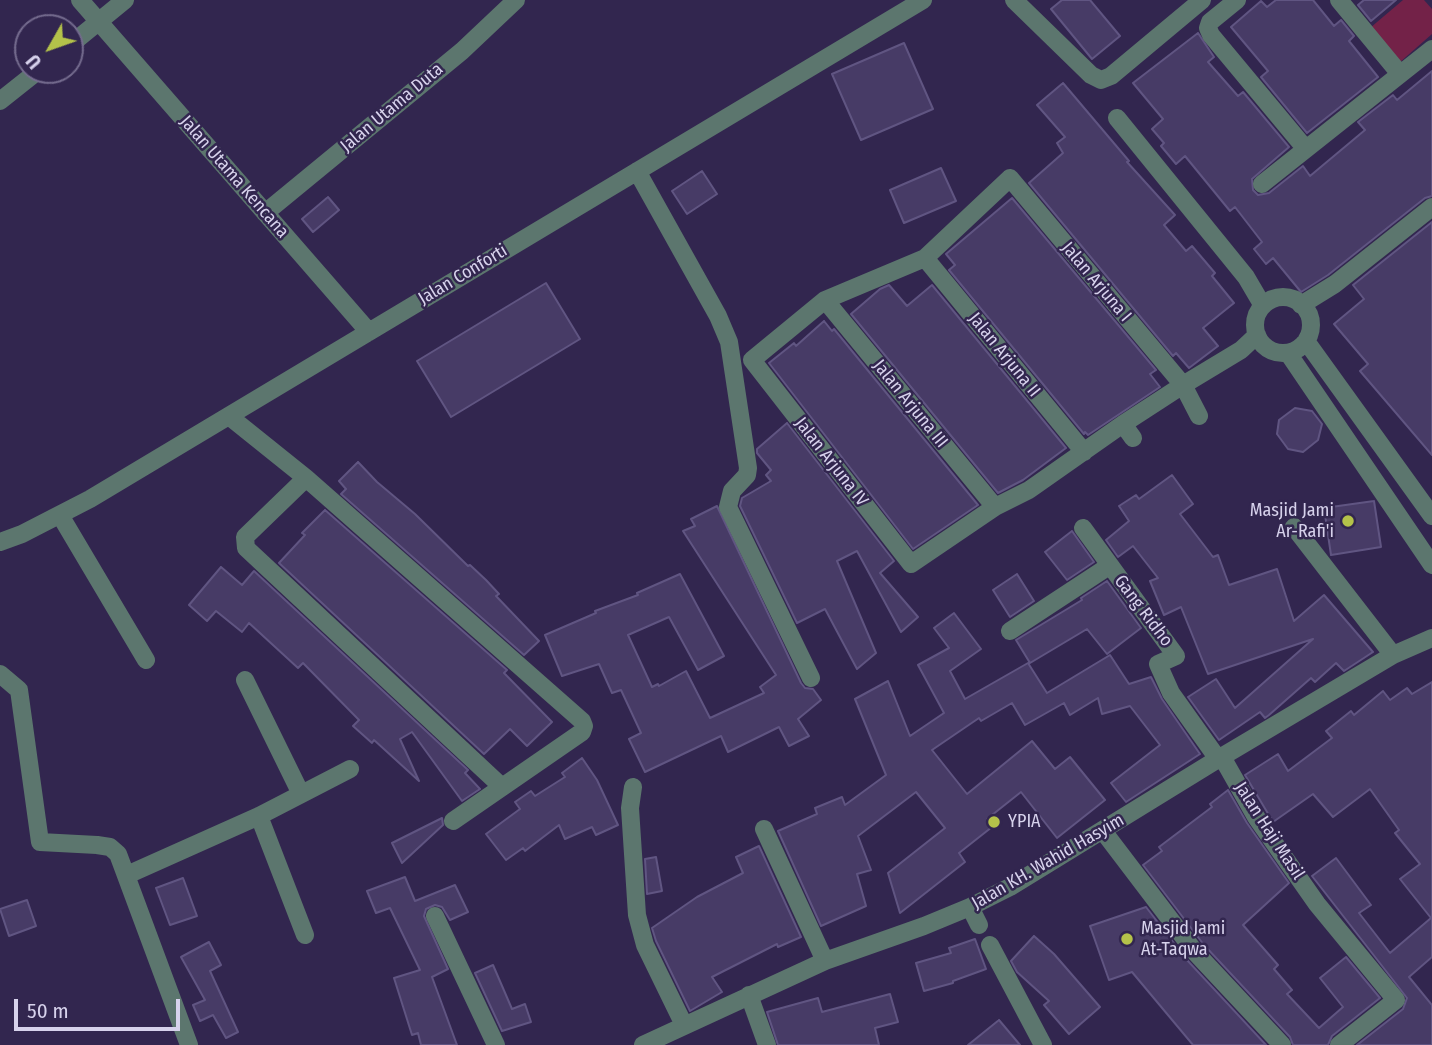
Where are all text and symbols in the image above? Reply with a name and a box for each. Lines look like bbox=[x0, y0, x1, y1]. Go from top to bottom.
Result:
north arrow bbox=[14, 14, 84, 84]
text: U bbox=[22, 50, 46, 73]
street label: Jalan Utama Duta bbox=[336, 59, 448, 157]
street label: Jalan Utama Kencana bbox=[175, 111, 293, 243]
street label: Jalan Arjuna I bbox=[1056, 238, 1136, 326]
street label: Jalan Conforti bbox=[415, 240, 511, 310]
street label: Jalan Arjuna II bbox=[963, 308, 1045, 402]
street label: Jalan Arjuna III bbox=[868, 356, 952, 452]
street label: Jalan Arjuna IV bbox=[790, 413, 872, 511]
place label: Masjid Jami Ar-Rafi'i bbox=[1250, 500, 1334, 542]
marker: Masjid Jami Ar-Rafi'i bbox=[1340, 513, 1356, 529]
street label: Gang Ridho bbox=[1109, 571, 1177, 651]
street label: Jalan Haji Masil bbox=[1229, 778, 1309, 884]
street label: Jalan KH. Wahid Hasyim bbox=[968, 810, 1128, 914]
place label: YPIA bbox=[1008, 811, 1041, 833]
marker: YPIA bbox=[986, 814, 1002, 830]
place label: Masjid Jami At-Taqwa bbox=[1141, 918, 1225, 960]
marker: Masjid Jami At-Taqwa bbox=[1119, 931, 1135, 947]
scale bar bbox=[18, 986, 184, 1030]
text: 50 m bbox=[27, 998, 69, 1024]

